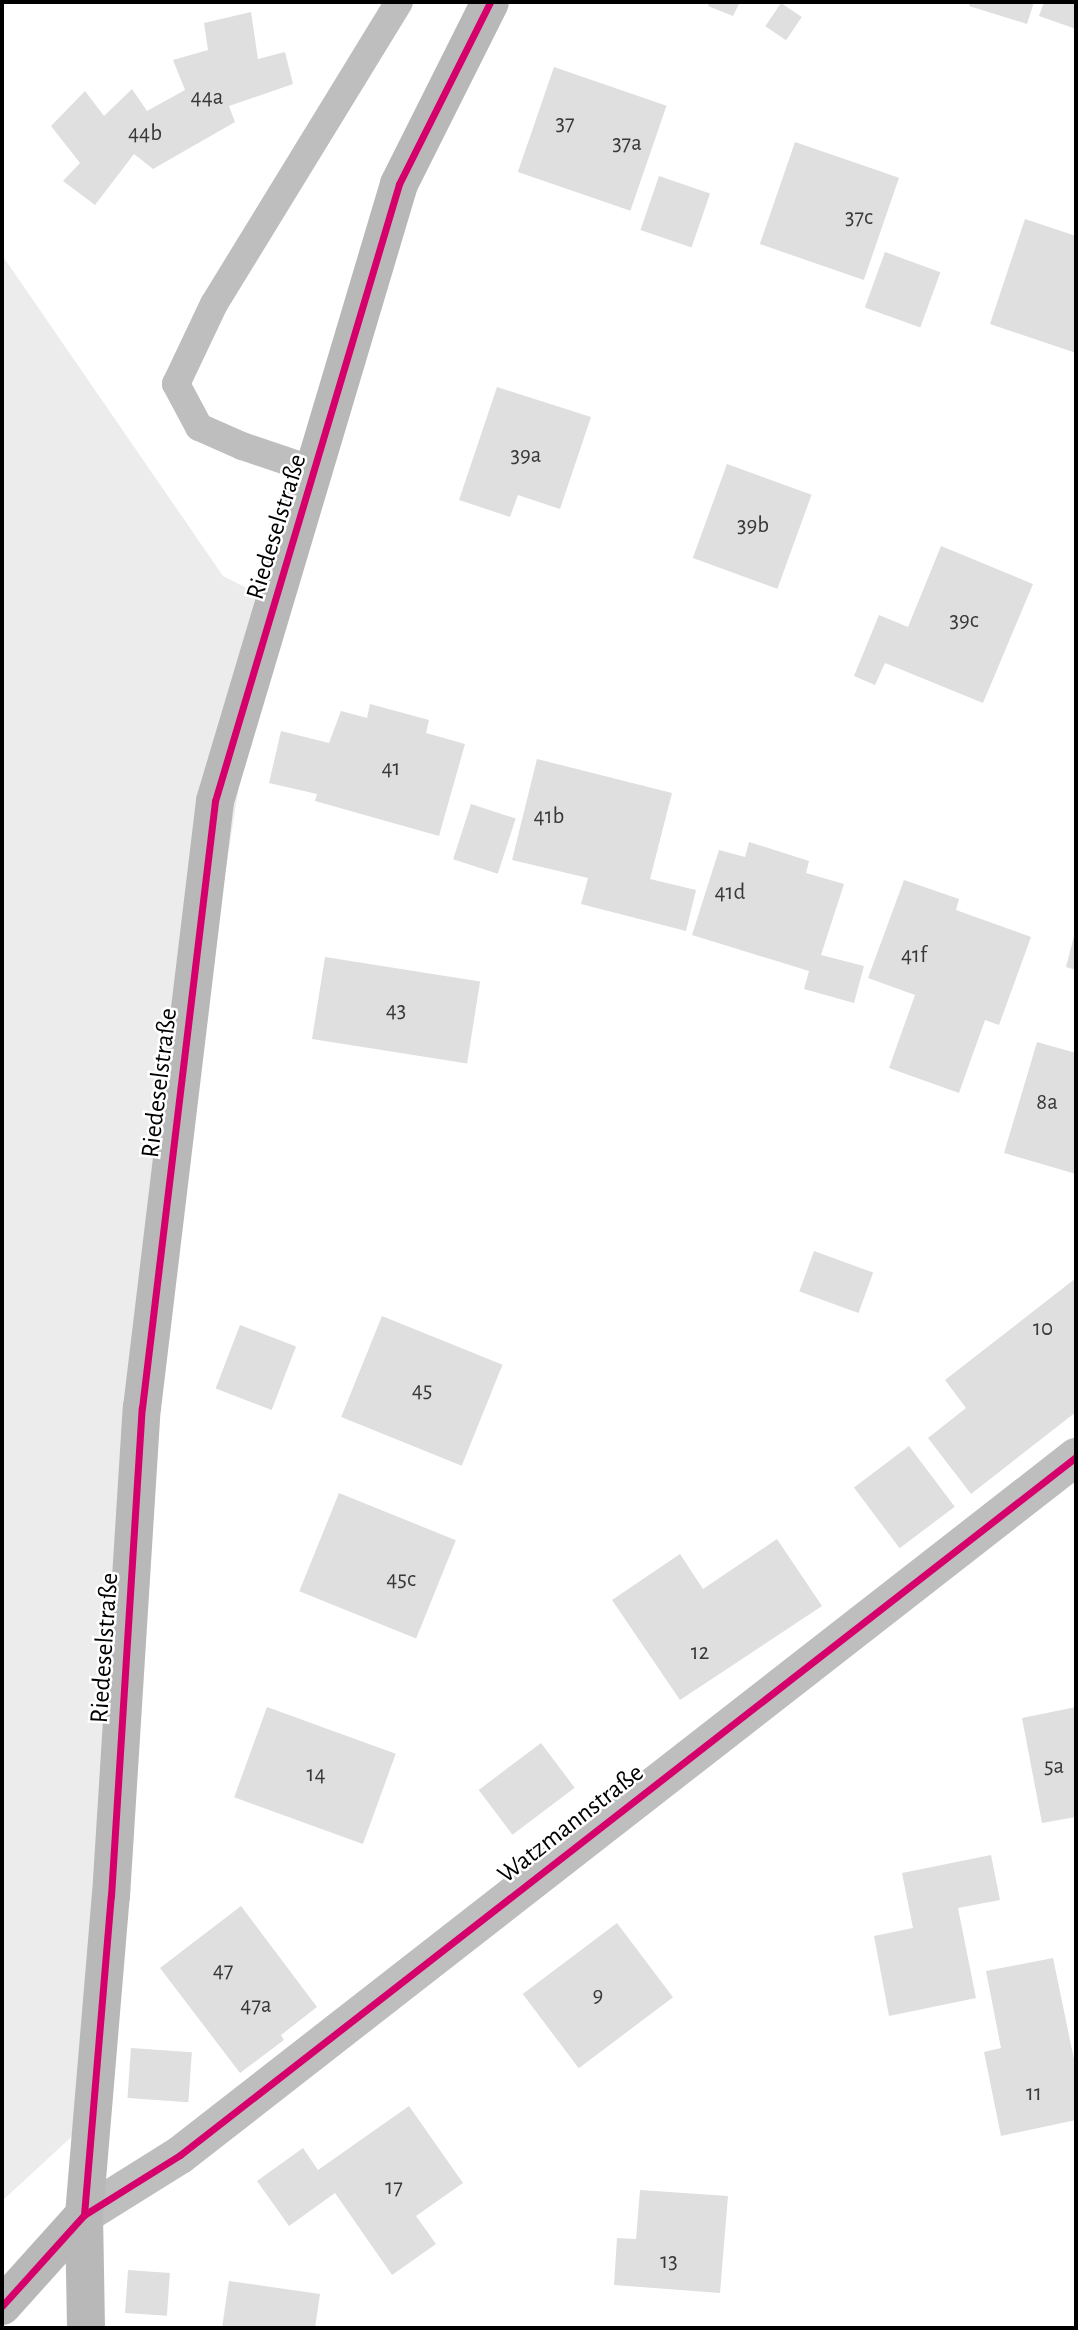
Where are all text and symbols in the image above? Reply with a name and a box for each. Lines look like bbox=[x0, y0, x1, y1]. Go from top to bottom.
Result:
house number: 44a bbox=[191, 84, 223, 112]
house number: 37 bbox=[555, 110, 575, 138]
house number: 44b bbox=[128, 120, 162, 148]
house number: 37a bbox=[612, 130, 642, 158]
house number: 37c bbox=[845, 204, 873, 232]
house number: 39a bbox=[511, 442, 541, 470]
street label: Riedeselstraße bbox=[240, 450, 314, 604]
house number: 39b bbox=[737, 512, 769, 540]
house number: 39c bbox=[949, 607, 979, 635]
house number: 41 bbox=[382, 755, 400, 783]
house number: 41b bbox=[534, 803, 564, 831]
house number: 41d bbox=[715, 879, 745, 907]
house number: 41f bbox=[901, 942, 927, 970]
house number: 43 bbox=[386, 997, 406, 1025]
street label: Riedeselstraße bbox=[135, 1006, 185, 1160]
house number: 8a bbox=[1036, 1089, 1058, 1117]
house number: 10 bbox=[1033, 1315, 1053, 1343]
house number: 45 bbox=[412, 1377, 432, 1405]
house number: 45c bbox=[386, 1566, 416, 1594]
street label: Riedeselstraße bbox=[84, 1572, 126, 1724]
house number: 12 bbox=[691, 1639, 709, 1667]
house number: 5a bbox=[1044, 1753, 1064, 1781]
street label: Watzmannstraße bbox=[492, 1757, 650, 1891]
house number: 14 bbox=[307, 1761, 325, 1789]
house number: 47 bbox=[213, 1957, 233, 1985]
house number: 9 bbox=[593, 1982, 603, 2010]
house number: 47a bbox=[240, 1992, 272, 2020]
house number: 11 bbox=[1026, 2080, 1042, 2108]
house number: 17 bbox=[385, 2174, 403, 2202]
house number: 13 bbox=[660, 2248, 678, 2276]

